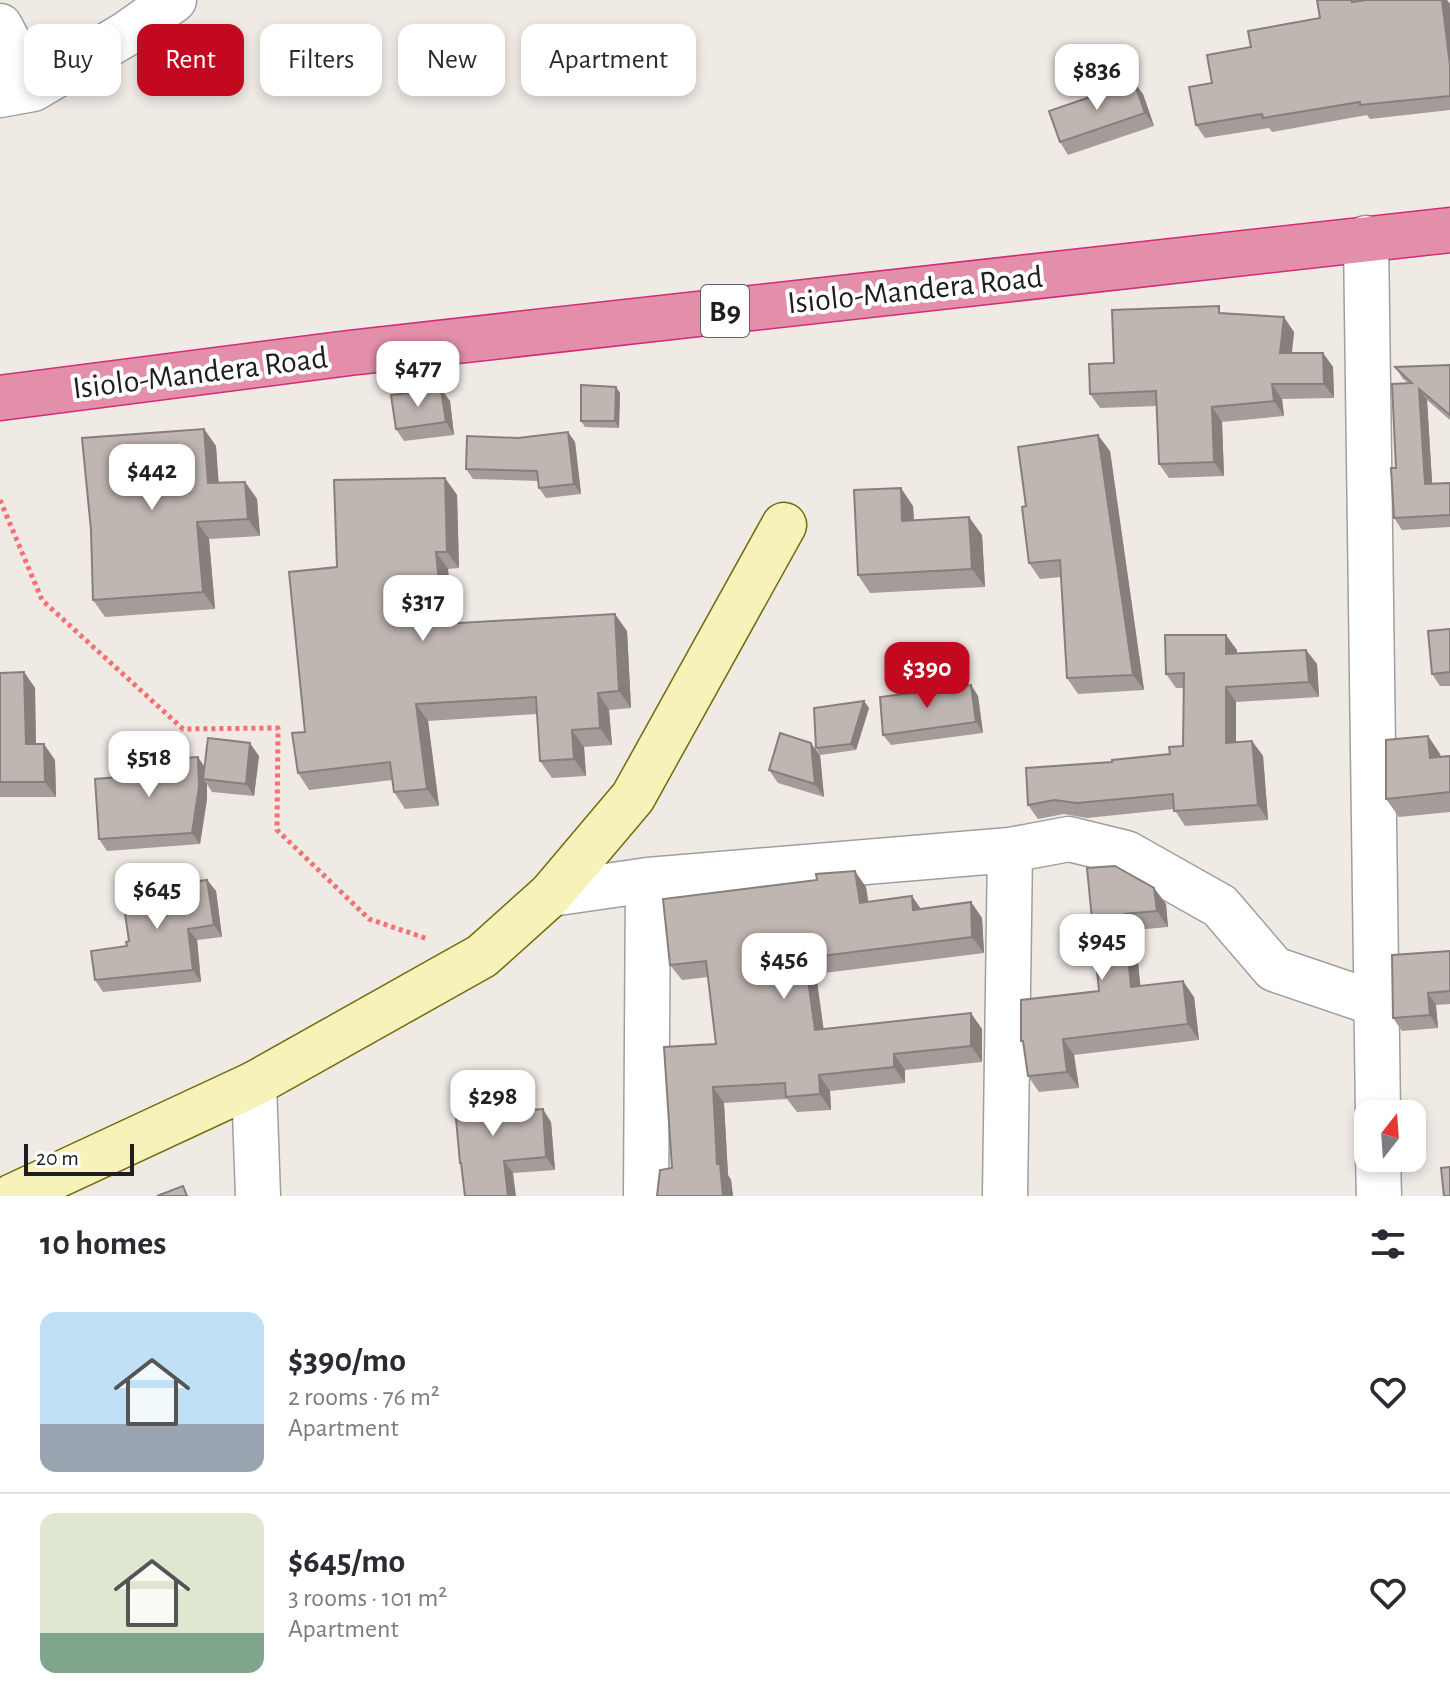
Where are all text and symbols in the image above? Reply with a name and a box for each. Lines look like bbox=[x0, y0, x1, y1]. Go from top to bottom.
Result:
chip: Buy bbox=[24, 24, 121, 96]
chip: Rent bbox=[137, 24, 244, 96]
chip: Filters bbox=[260, 24, 382, 96]
chip: New bbox=[398, 24, 505, 96]
chip: Apartment bbox=[521, 24, 696, 96]
pin: $836 bbox=[1050, 44, 1144, 112]
text: $836 bbox=[1073, 57, 1121, 83]
street label: Isiolo-Mandera Road bbox=[786, 261, 1044, 319]
road number: B9 bbox=[701, 285, 749, 337]
street label: Isiolo-Mandera Road bbox=[71, 341, 329, 405]
pin: $477 bbox=[371, 341, 465, 409]
text: $477 bbox=[394, 354, 442, 380]
pin: $442 bbox=[105, 444, 199, 512]
text: $442 bbox=[127, 457, 177, 483]
pin: $317 bbox=[376, 575, 470, 643]
text: $317 bbox=[401, 588, 445, 614]
pin: $390 bbox=[880, 642, 974, 710]
text: $390 bbox=[902, 655, 952, 681]
pin: $518 bbox=[102, 731, 196, 799]
text: $518 bbox=[126, 744, 172, 770]
pin: $645 bbox=[110, 863, 204, 931]
text: $645 bbox=[133, 876, 181, 902]
pin: $945 bbox=[1055, 914, 1149, 982]
text: $945 bbox=[1078, 927, 1126, 953]
pin: $456 bbox=[737, 933, 831, 1001]
text: $456 bbox=[760, 946, 808, 972]
pin: $298 bbox=[446, 1070, 540, 1138]
text: $298 bbox=[468, 1083, 518, 1109]
north arrow bbox=[1354, 1100, 1426, 1172]
map controls bbox=[1354, 1100, 1426, 1172]
scale bar bbox=[24, 1140, 134, 1176]
text: 20 m bbox=[36, 1147, 79, 1169]
icon: filters bbox=[1366, 1222, 1410, 1266]
text: 10 homes bbox=[40, 1227, 166, 1261]
icon: home bbox=[104, 1344, 200, 1440]
text: $390/mo bbox=[288, 1344, 406, 1378]
icon: heart bbox=[1366, 1370, 1410, 1414]
text: 2 rooms · 76 m² bbox=[288, 1384, 440, 1410]
text: Apartment bbox=[288, 1415, 399, 1441]
icon: home bbox=[104, 1545, 200, 1641]
text: $645/mo bbox=[288, 1545, 405, 1579]
icon: heart bbox=[1366, 1571, 1410, 1615]
text: 3 rooms · 101 m² bbox=[288, 1585, 447, 1611]
text: Apartment bbox=[288, 1616, 399, 1642]

